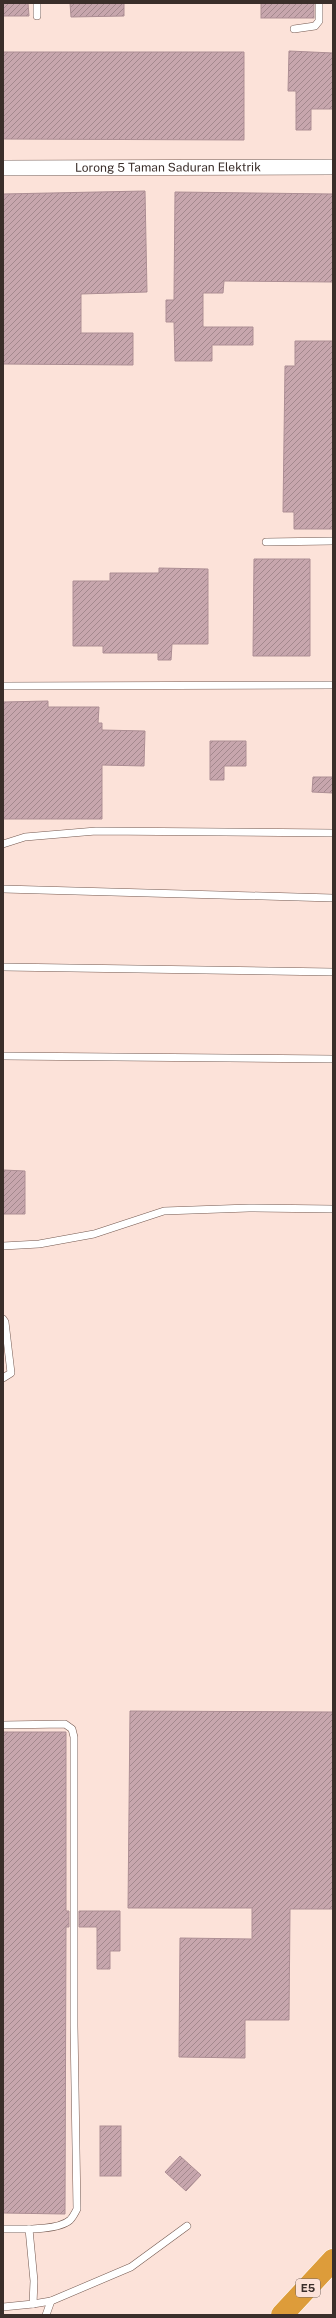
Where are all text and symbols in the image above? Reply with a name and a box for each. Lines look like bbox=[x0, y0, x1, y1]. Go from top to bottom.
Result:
street label: Lorong 5 Taman Saduran Elektrik bbox=[75, 160, 261, 175]
road number: E5 bbox=[296, 2279, 320, 2297]

